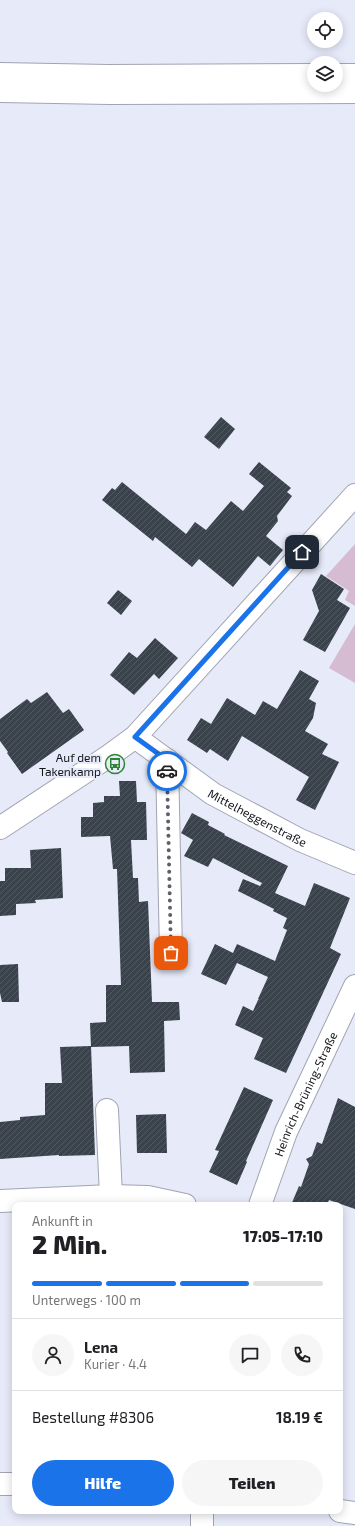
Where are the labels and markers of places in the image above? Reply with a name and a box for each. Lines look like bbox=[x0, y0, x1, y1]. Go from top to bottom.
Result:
pin bbox=[285, 535, 319, 569]
place label: Auf dem Takenkamp bbox=[39, 750, 101, 778]
bus stop icon: Auf dem Takenkamp bbox=[104, 753, 126, 775]
pin bbox=[154, 936, 188, 970]

